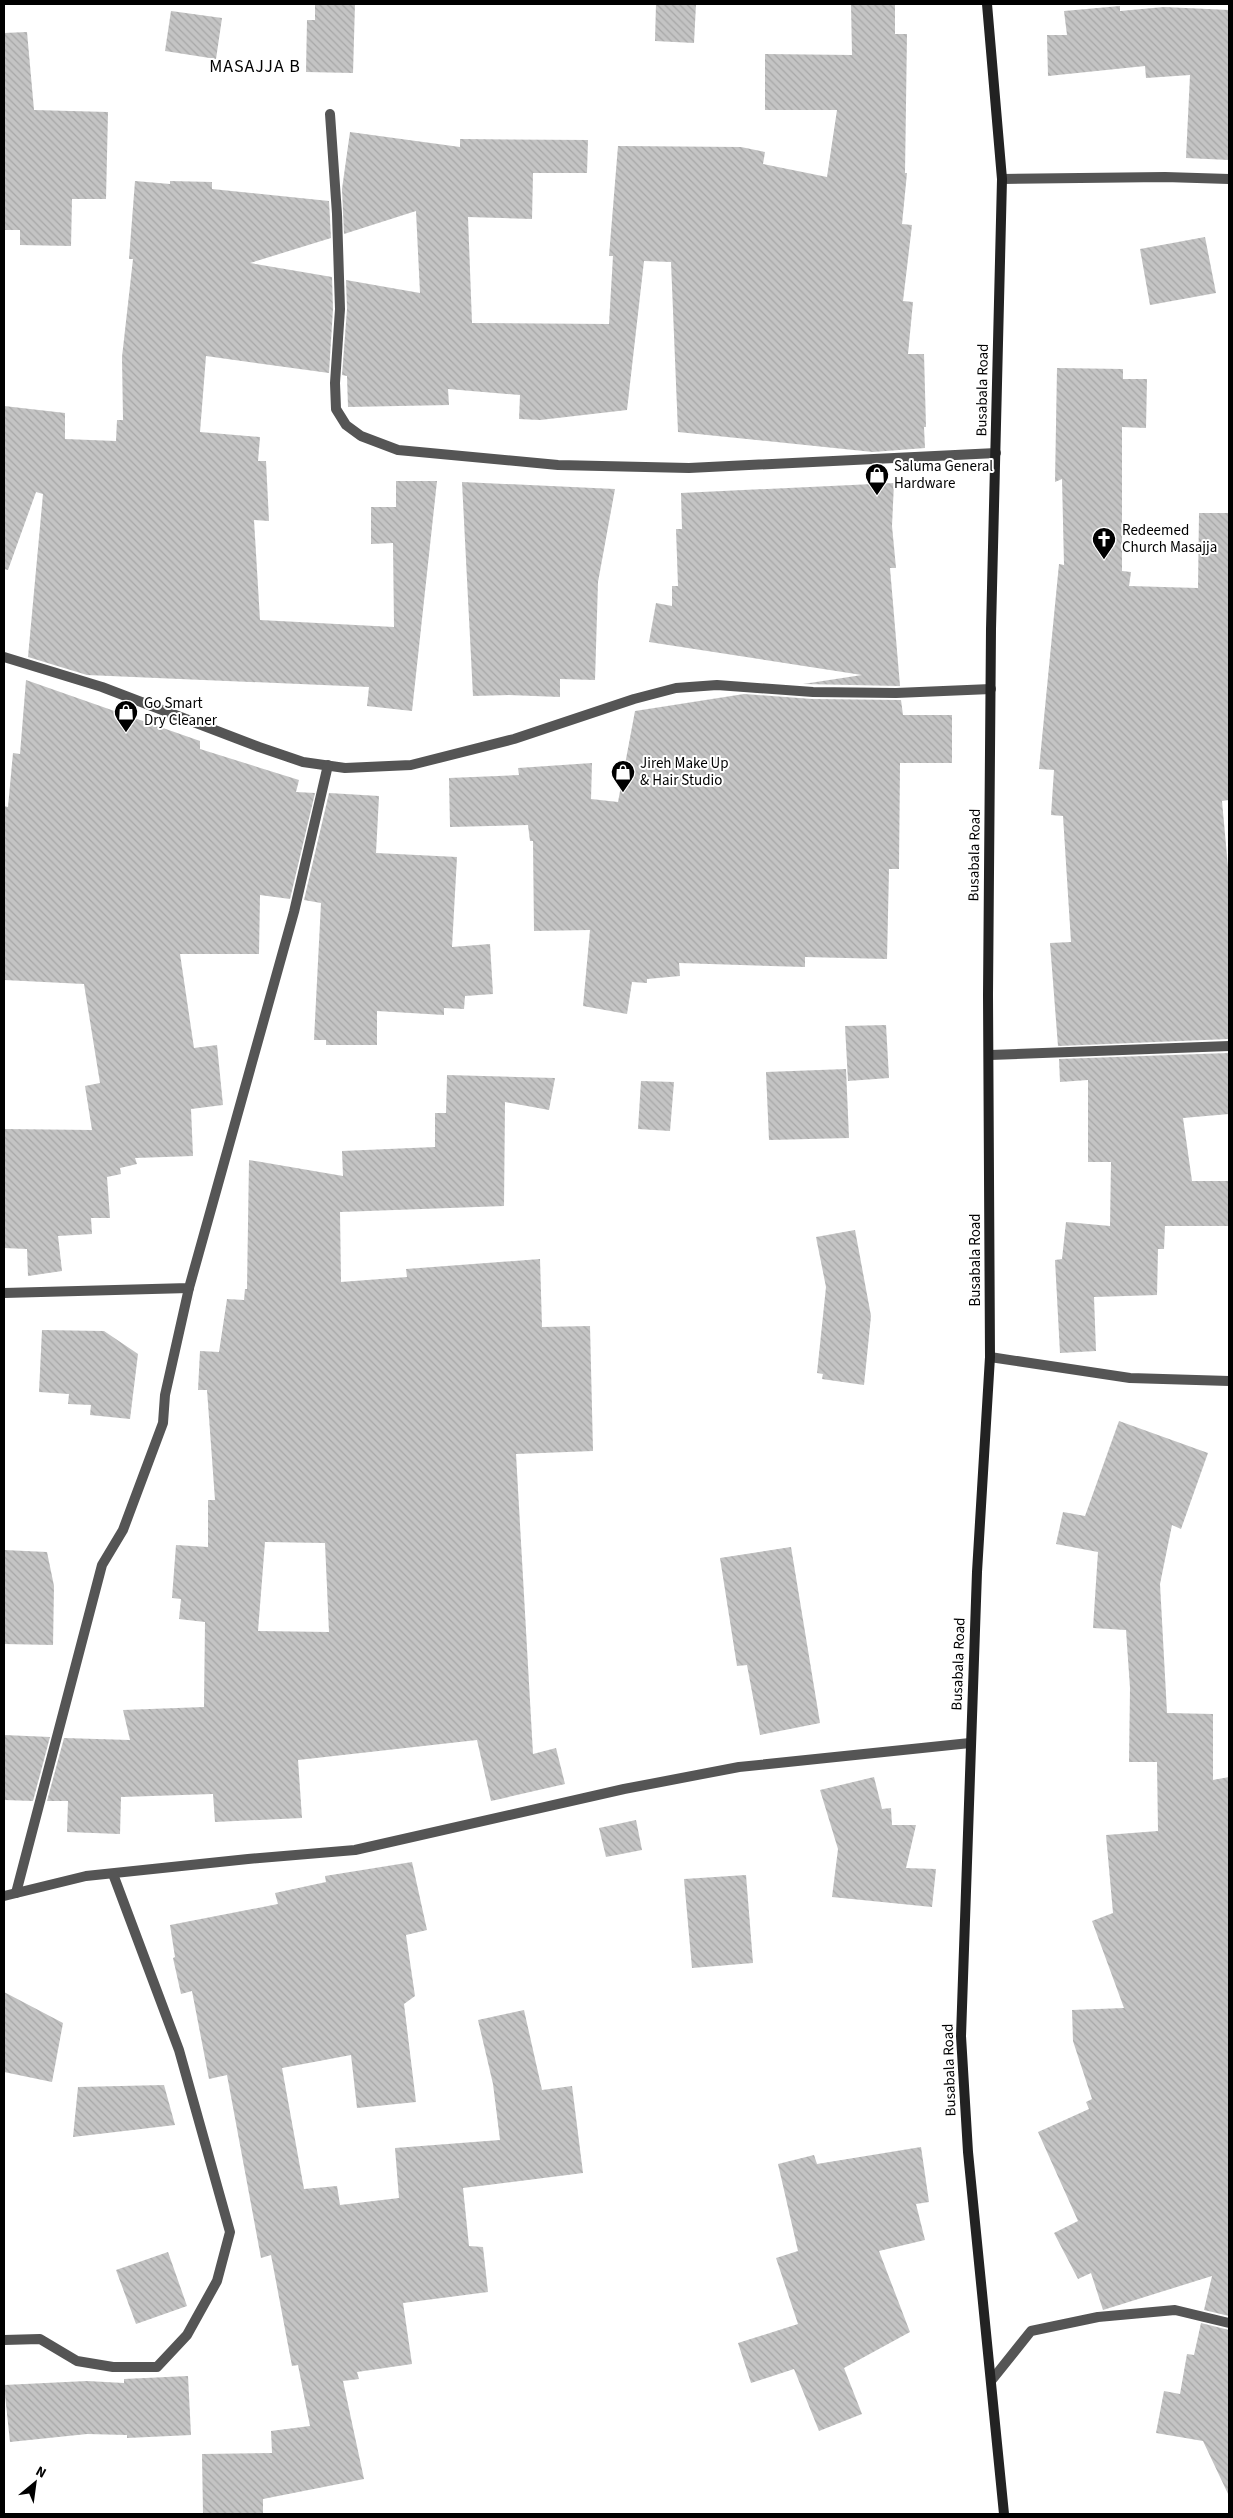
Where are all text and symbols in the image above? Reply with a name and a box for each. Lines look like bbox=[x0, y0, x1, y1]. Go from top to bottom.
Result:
district label: MASAJJA B bbox=[209, 54, 301, 79]
street label: Busabala Road bbox=[971, 343, 994, 437]
place label: Saluma General Hardware bbox=[894, 456, 993, 494]
shop icon: Saluma General Hardware bbox=[864, 462, 890, 496]
place label: Redeemed Church Masajja bbox=[1122, 520, 1217, 558]
church icon: Redeemed Church Masajja bbox=[1091, 526, 1117, 560]
place label: Go Smart Dry Cleaner bbox=[144, 693, 218, 731]
shop icon: Go Smart Dry Cleaner bbox=[113, 699, 139, 733]
place label: Jireh Make Up & Hair Studio bbox=[640, 753, 729, 791]
shop icon: Jireh Make Up & Hair Studio bbox=[610, 759, 636, 793]
street label: Busabala Road bbox=[963, 808, 986, 902]
street label: Busabala Road bbox=[965, 1213, 986, 1307]
street label: Busabala Road bbox=[946, 1617, 971, 1711]
street label: Busabala Road bbox=[937, 2023, 962, 2117]
north arrow bbox=[10, 2458, 60, 2508]
text: N bbox=[32, 2462, 50, 2484]

